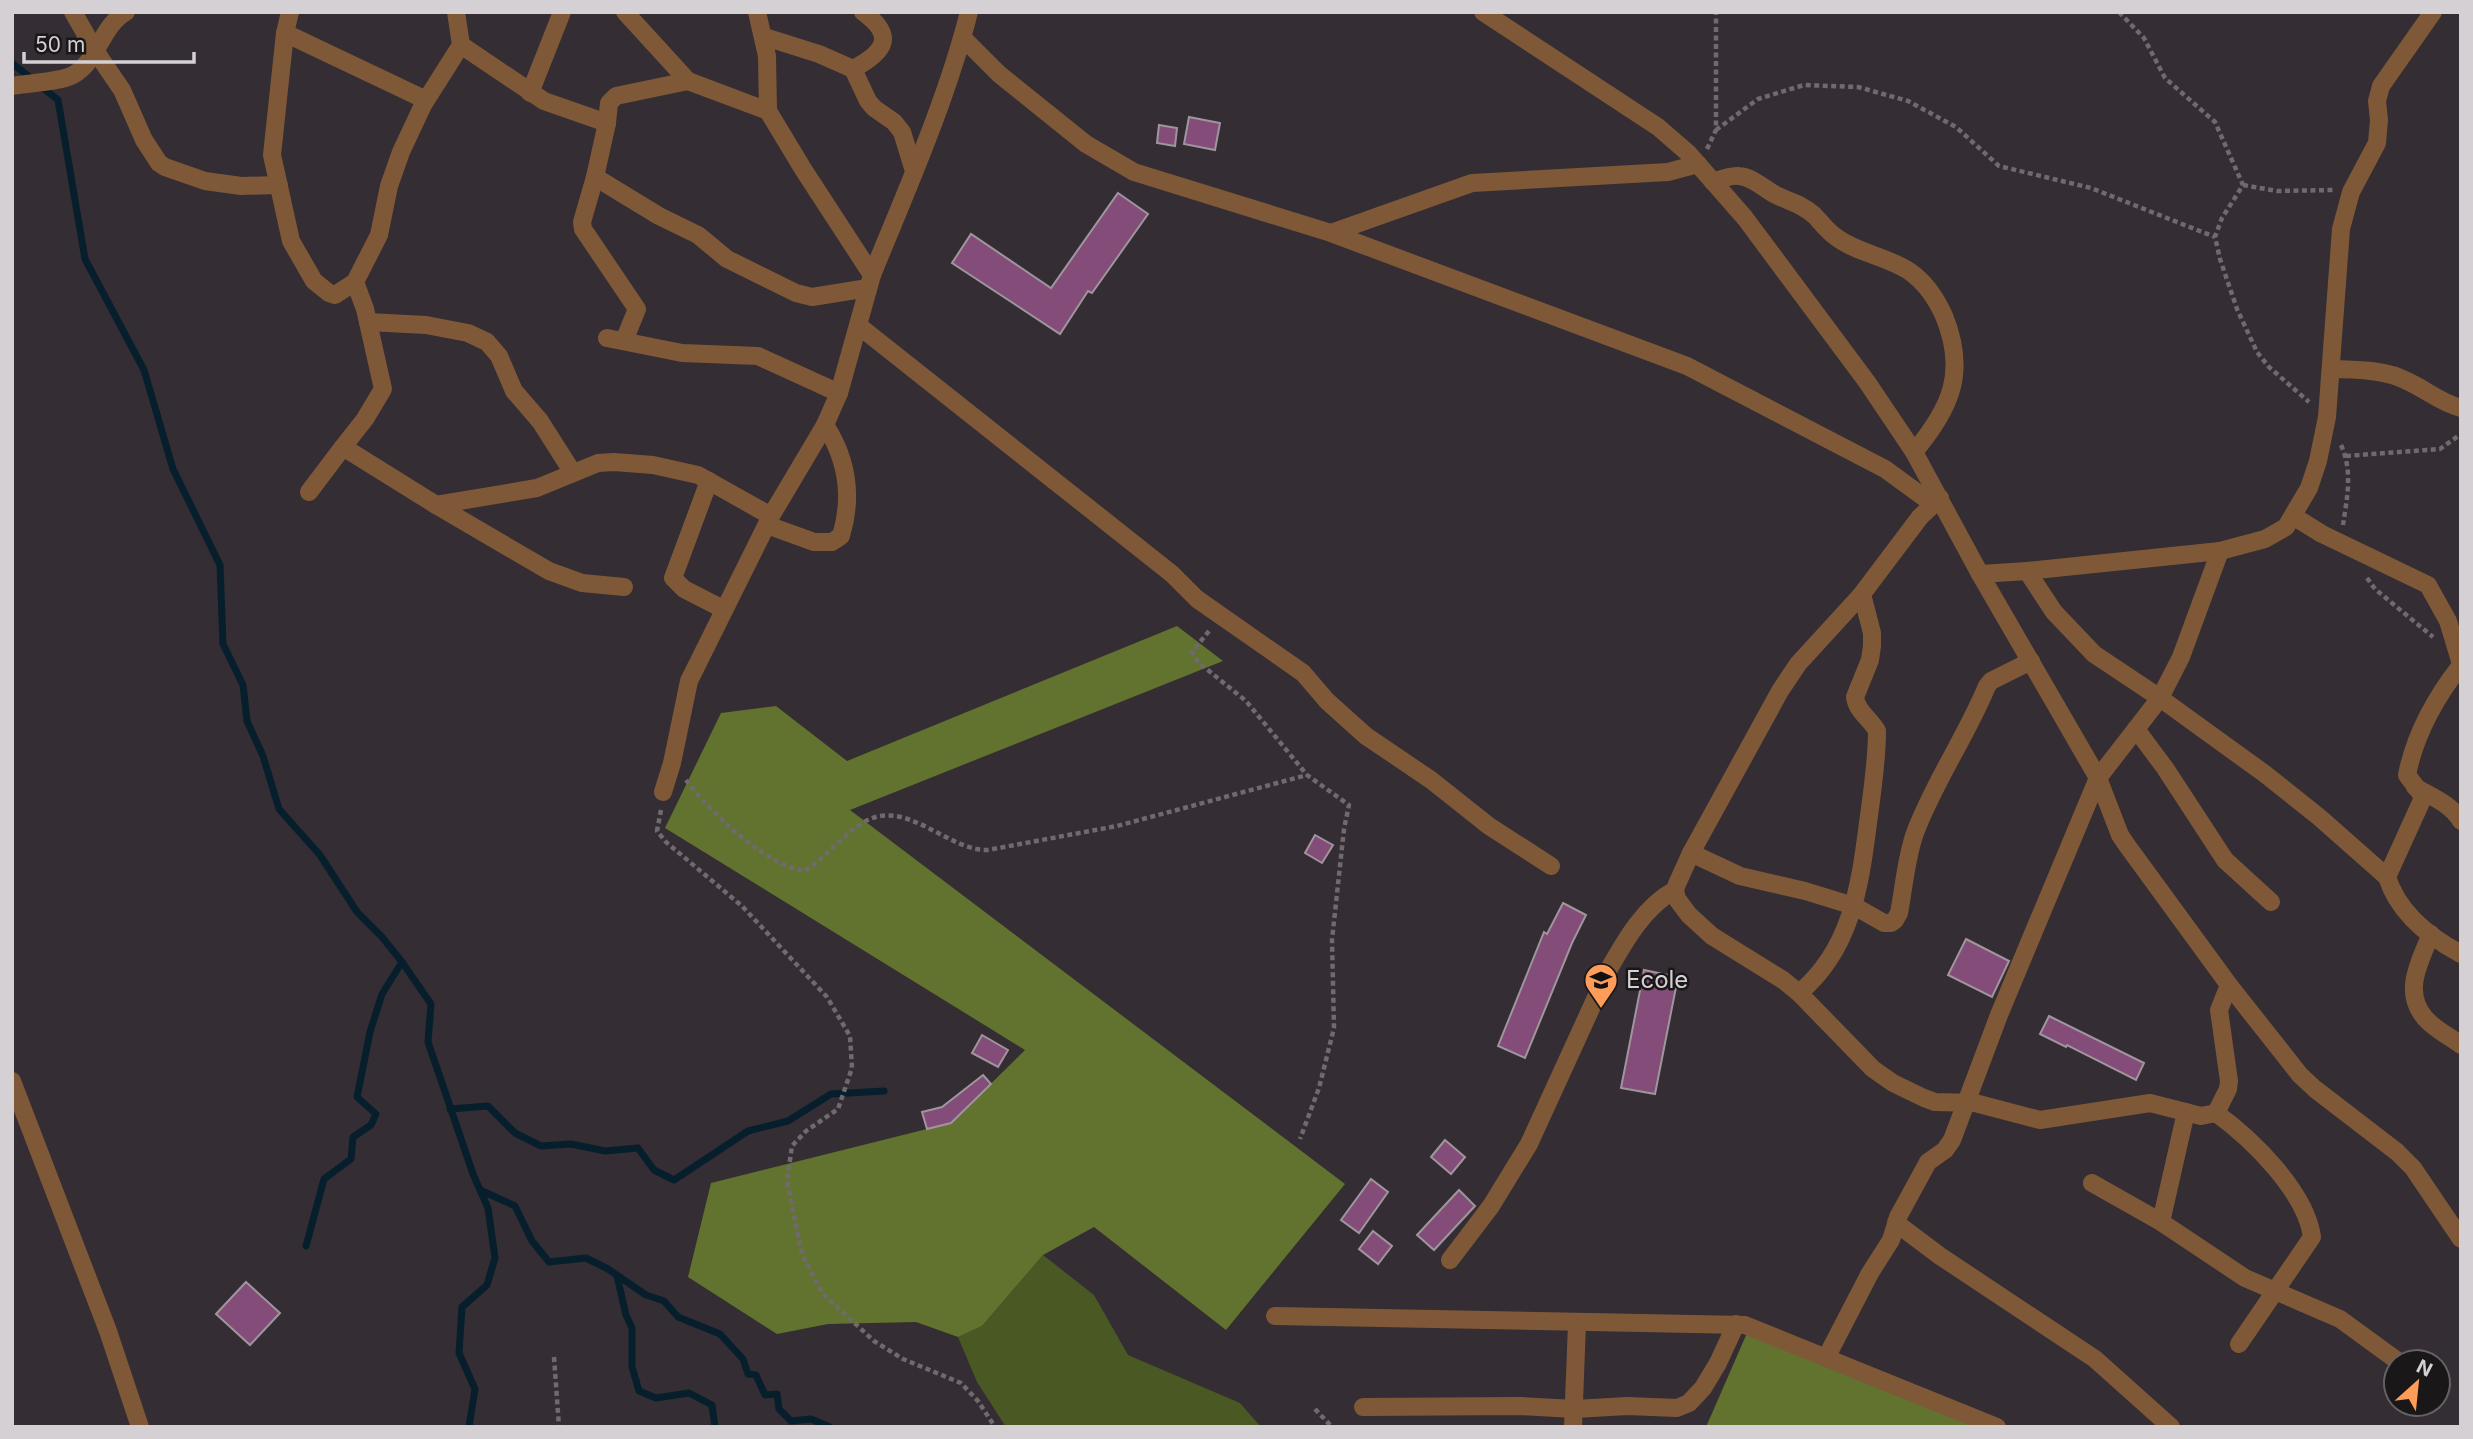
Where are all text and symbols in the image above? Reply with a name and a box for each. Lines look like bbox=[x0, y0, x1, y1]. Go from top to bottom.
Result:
scale bar bbox=[24, 21, 194, 65]
text: 50 m bbox=[35, 32, 85, 57]
school or university icon: Ecole bbox=[1582, 961, 1620, 1010]
place label: Ecole bbox=[1626, 965, 1688, 994]
north arrow bbox=[2382, 1348, 2452, 1418]
text: N bbox=[2413, 1355, 2436, 1382]

